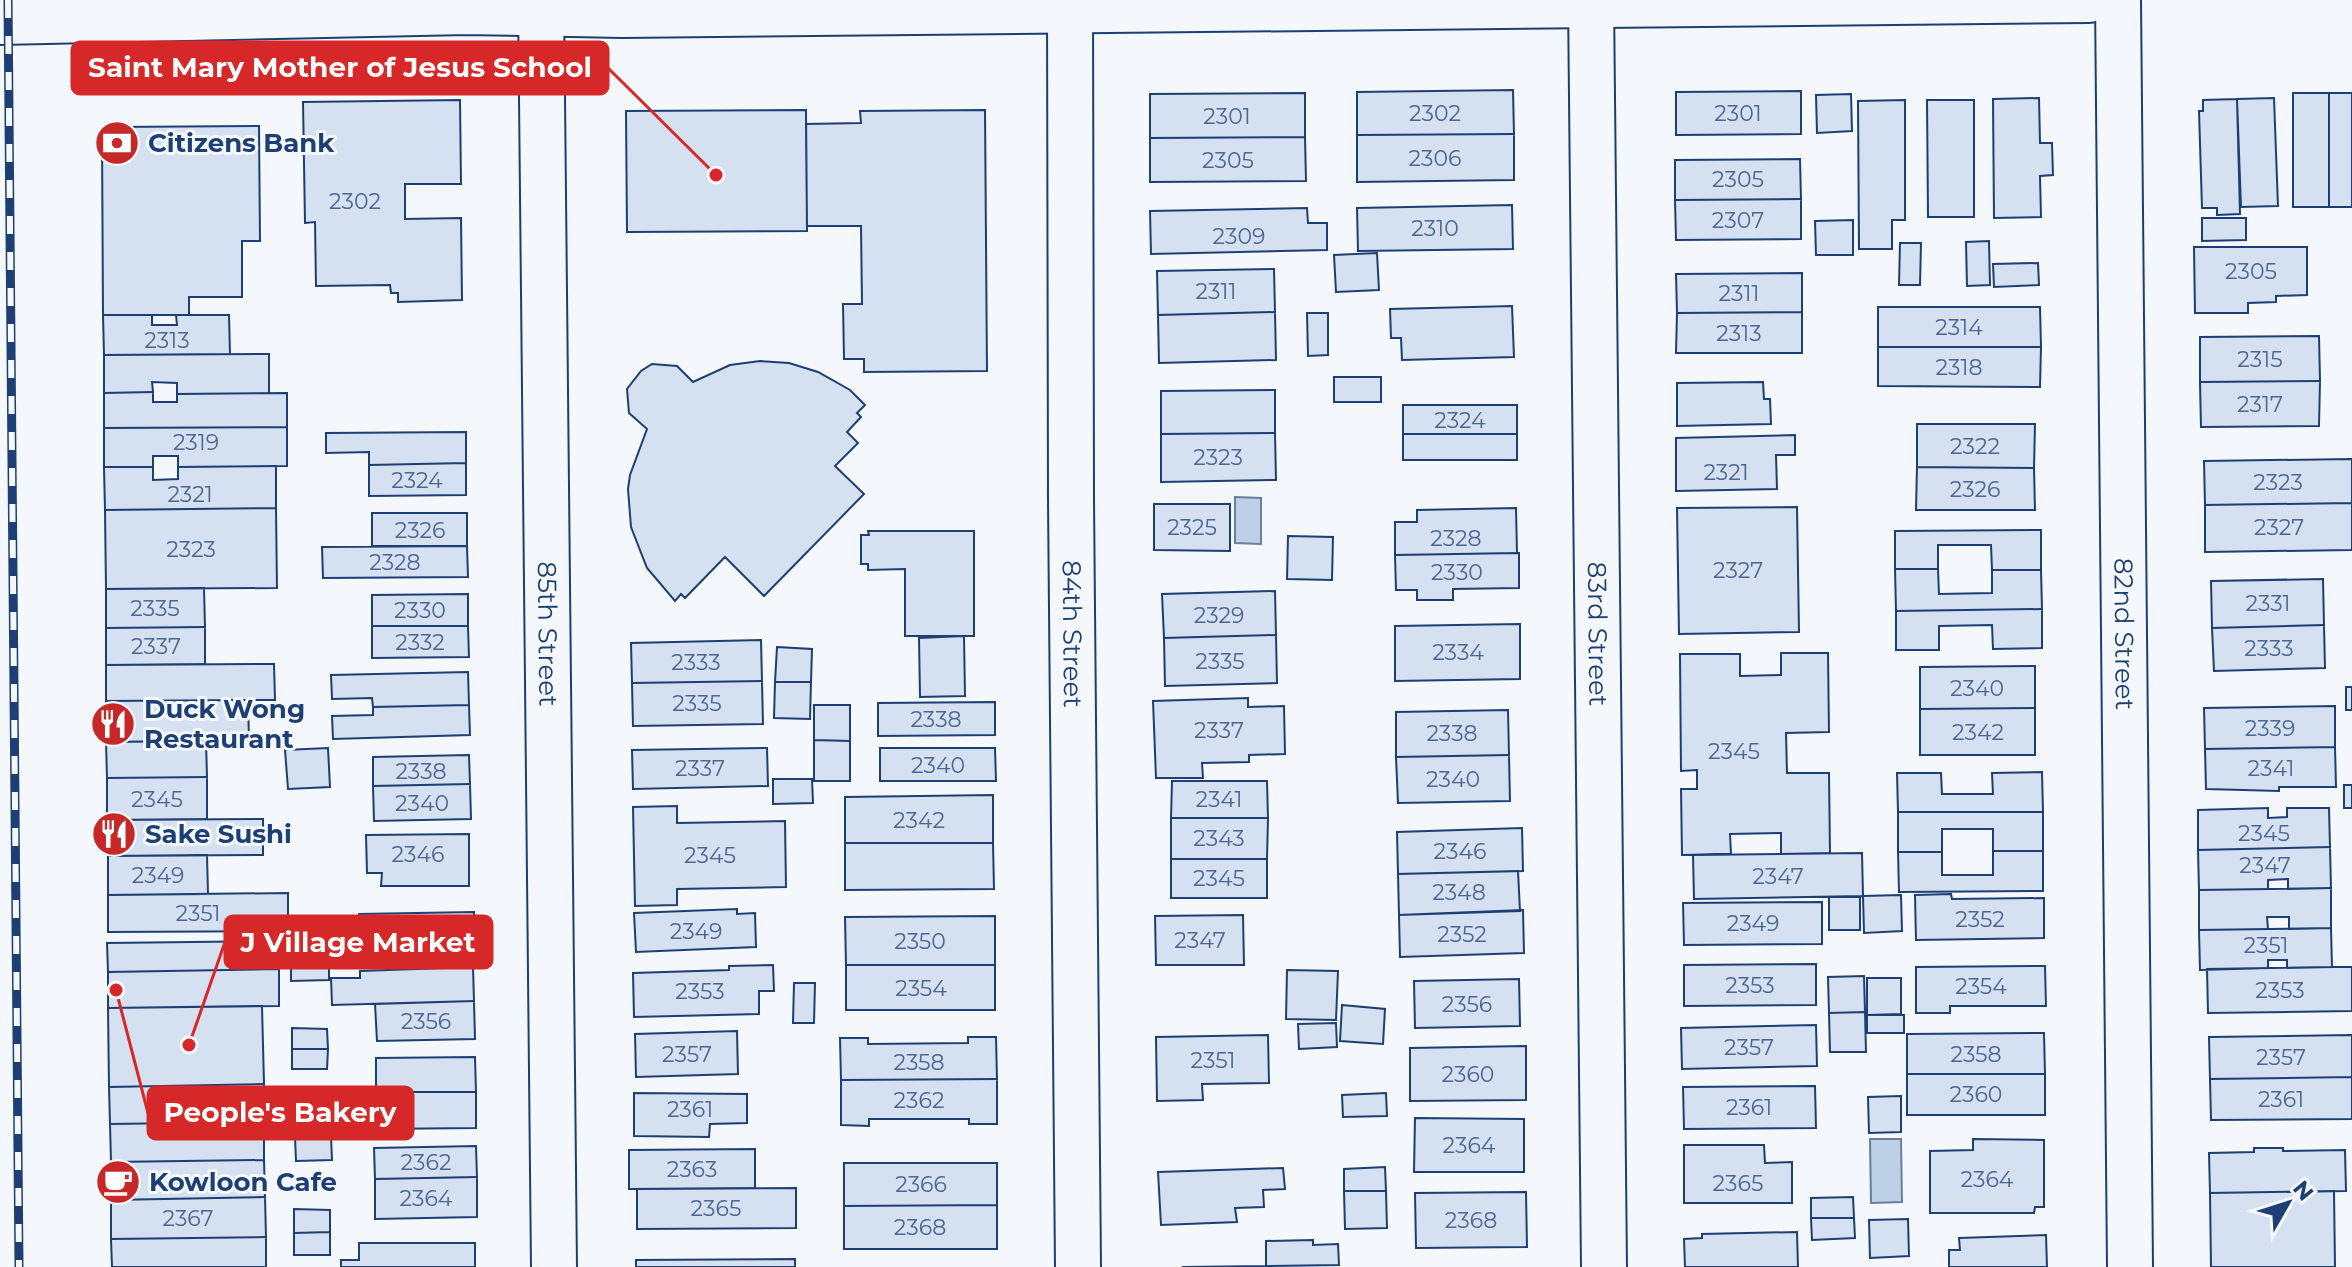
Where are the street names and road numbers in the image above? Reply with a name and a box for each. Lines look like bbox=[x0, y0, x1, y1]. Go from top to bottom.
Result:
street label: 82nd Street bbox=[2107, 558, 2141, 710]
street label: 84th Street bbox=[1056, 560, 1089, 708]
street label: 85th Street bbox=[531, 561, 564, 707]
street label: 83rd Street bbox=[1581, 562, 1614, 706]

